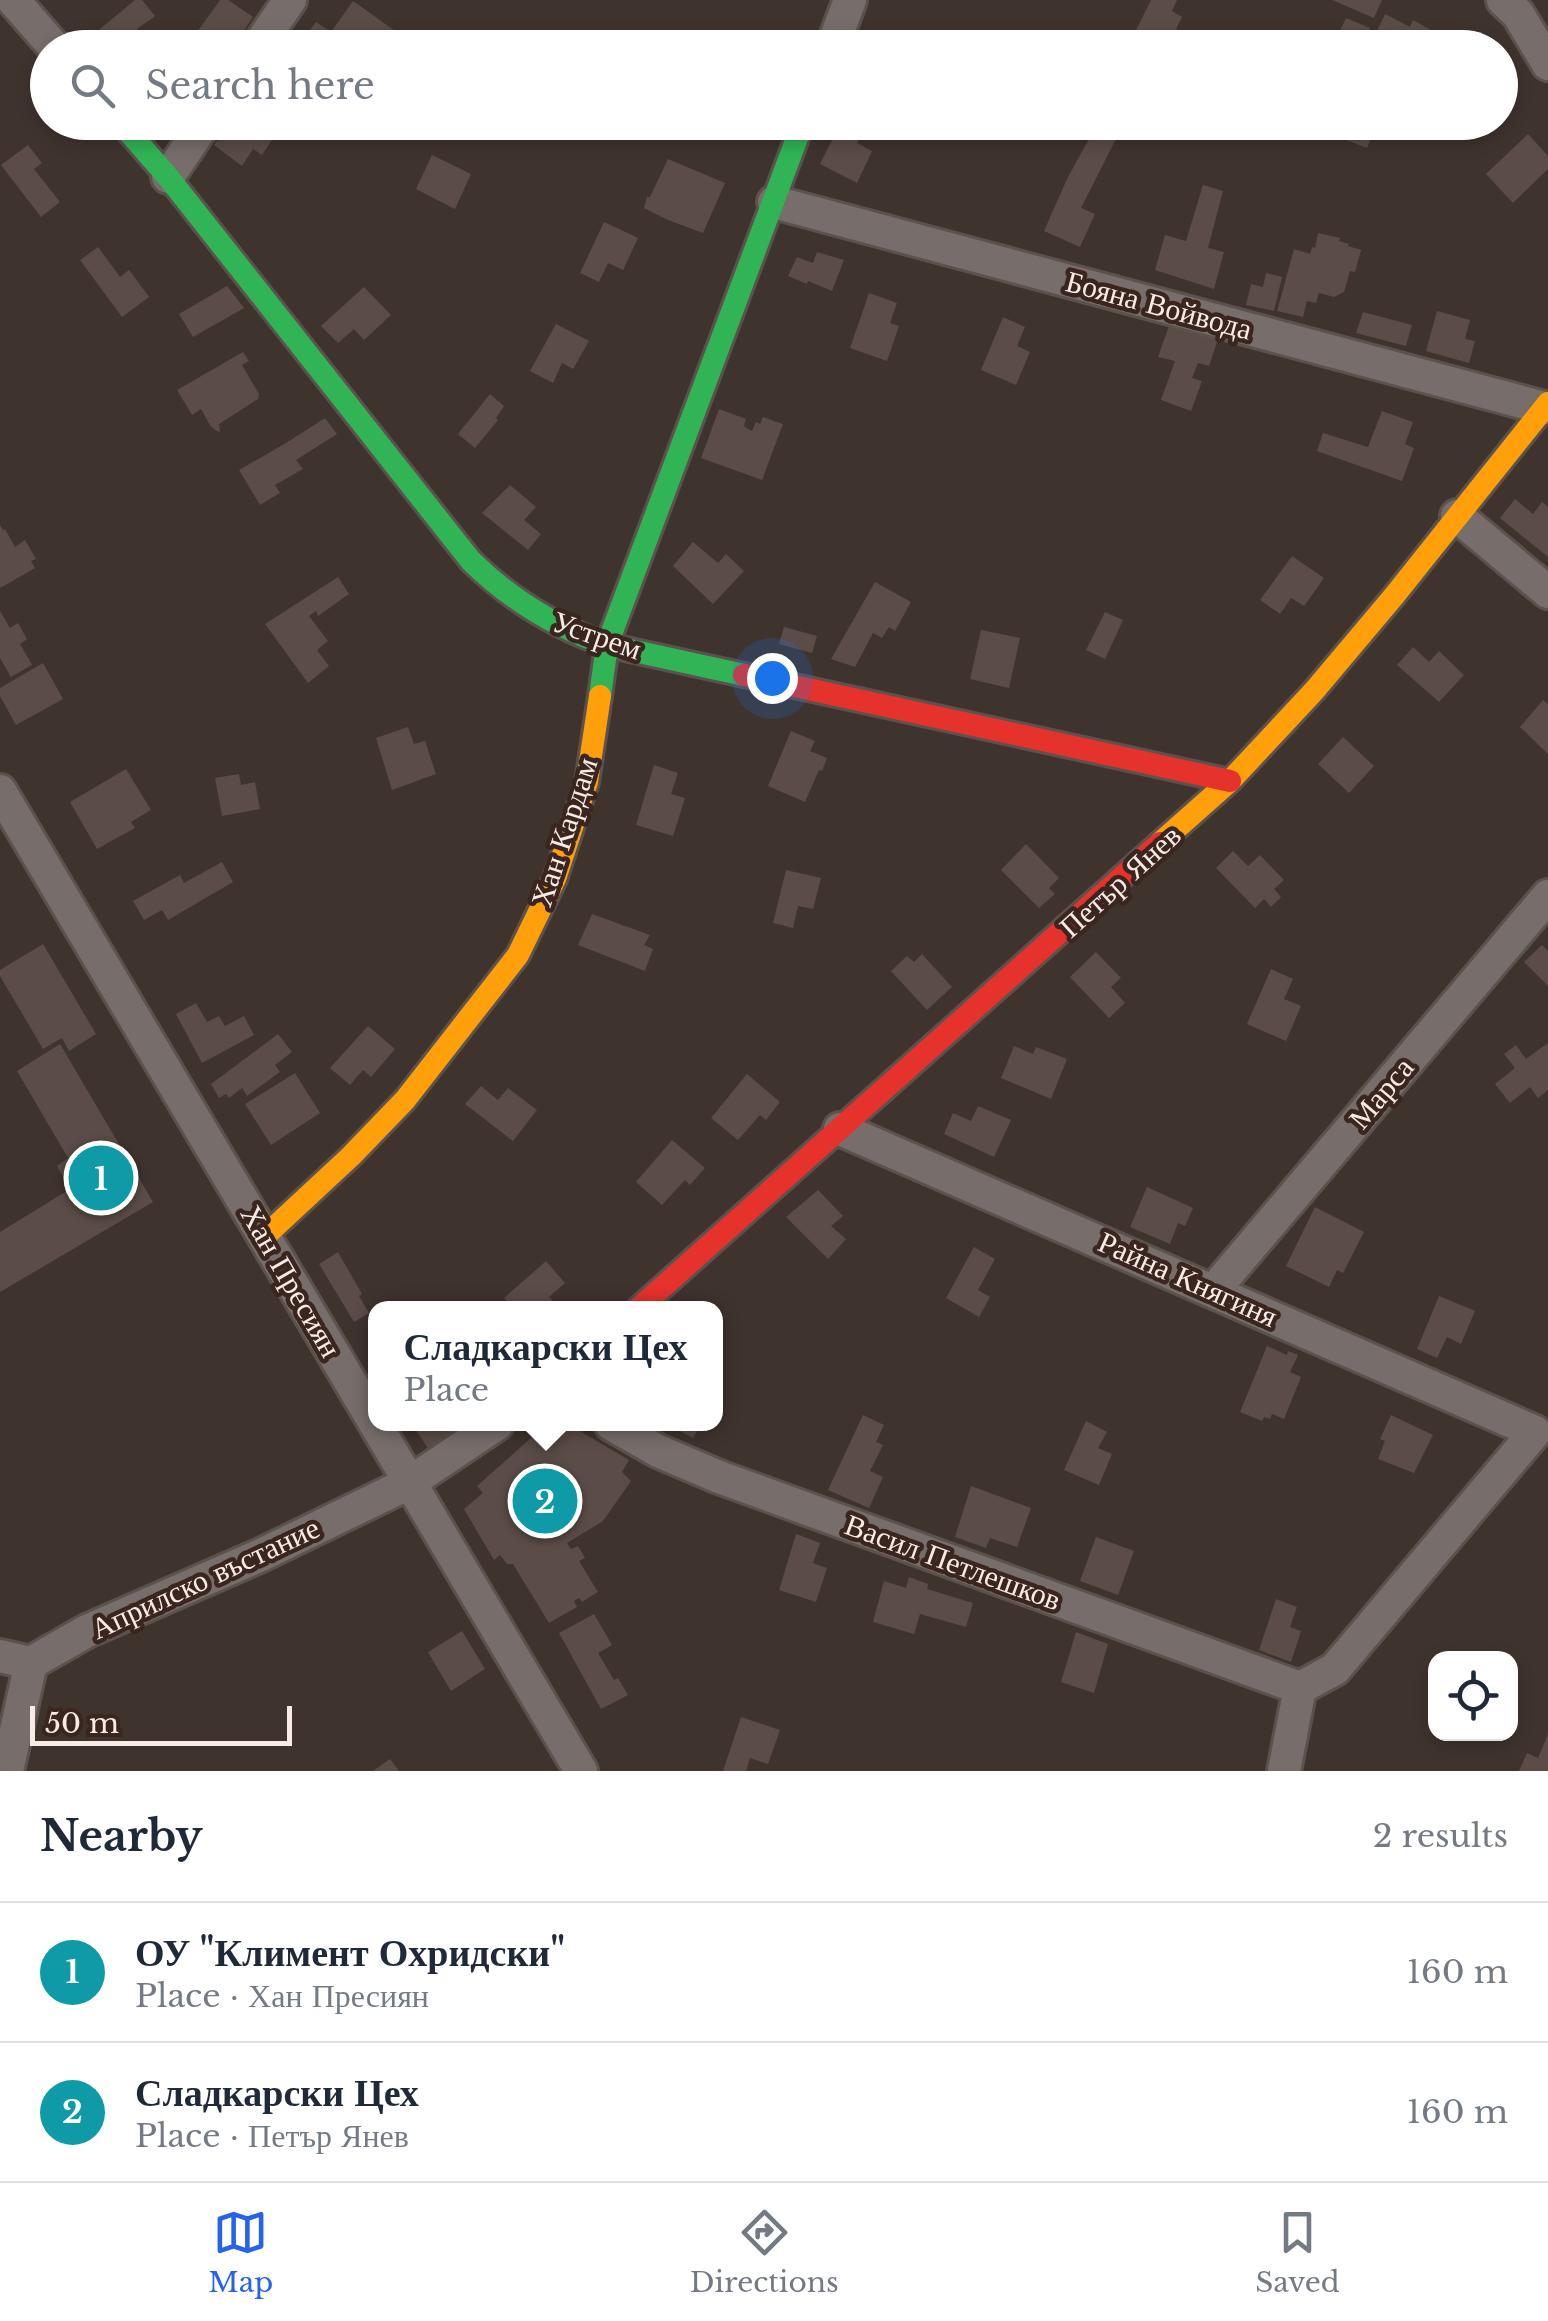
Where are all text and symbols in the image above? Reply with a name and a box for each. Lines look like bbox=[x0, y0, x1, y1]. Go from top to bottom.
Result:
search box bbox=[30, 30, 1518, 140]
icon: search bbox=[65, 58, 120, 113]
text: Search here bbox=[145, 62, 375, 109]
street label: Бояна Войвода bbox=[1062, 262, 1256, 348]
street label: Устрем bbox=[548, 603, 646, 667]
your location bbox=[747, 653, 798, 704]
street label: Хан Кардам bbox=[522, 753, 606, 911]
street label: Петър Янев bbox=[1052, 817, 1188, 945]
street label: Марса bbox=[1340, 1050, 1422, 1136]
pin: 1 bbox=[68, 1140, 134, 1216]
street label: Хан Пресиян bbox=[233, 1198, 349, 1364]
street label: Райна Княгиня bbox=[1093, 1223, 1283, 1335]
popup bbox=[368, 1301, 723, 1431]
text: Сладкарски Цех bbox=[404, 1323, 687, 1370]
text: Place bbox=[404, 1370, 489, 1410]
pin: 2 bbox=[512, 1464, 578, 1538]
street label: Васил Петлешков bbox=[840, 1506, 1066, 1618]
street label: Априлско въстание bbox=[85, 1509, 325, 1647]
map controls bbox=[1428, 1651, 1518, 1741]
button: locate bbox=[1428, 1651, 1518, 1741]
scale bar bbox=[30, 1701, 292, 1746]
text: 50 m bbox=[45, 1706, 119, 1741]
text: Nearby bbox=[40, 1810, 203, 1862]
text: 2 results bbox=[1373, 1816, 1508, 1856]
text: ОУ "Климент Охридски" bbox=[135, 1929, 565, 1976]
text: 1 bbox=[66, 1952, 79, 1992]
text: 160 m bbox=[1407, 1952, 1508, 1992]
text: Place · Хан Пресиян bbox=[135, 1976, 429, 2016]
text: Сладкарски Цех bbox=[135, 2069, 419, 2116]
text: 2 bbox=[62, 2092, 83, 2132]
text: 160 m bbox=[1407, 2092, 1508, 2132]
text: Place · Петър Янев bbox=[135, 2116, 409, 2156]
tab: Map bbox=[208, 2205, 273, 2300]
tab: Directions bbox=[690, 2205, 839, 2300]
tab: Saved bbox=[1255, 2205, 1340, 2300]

